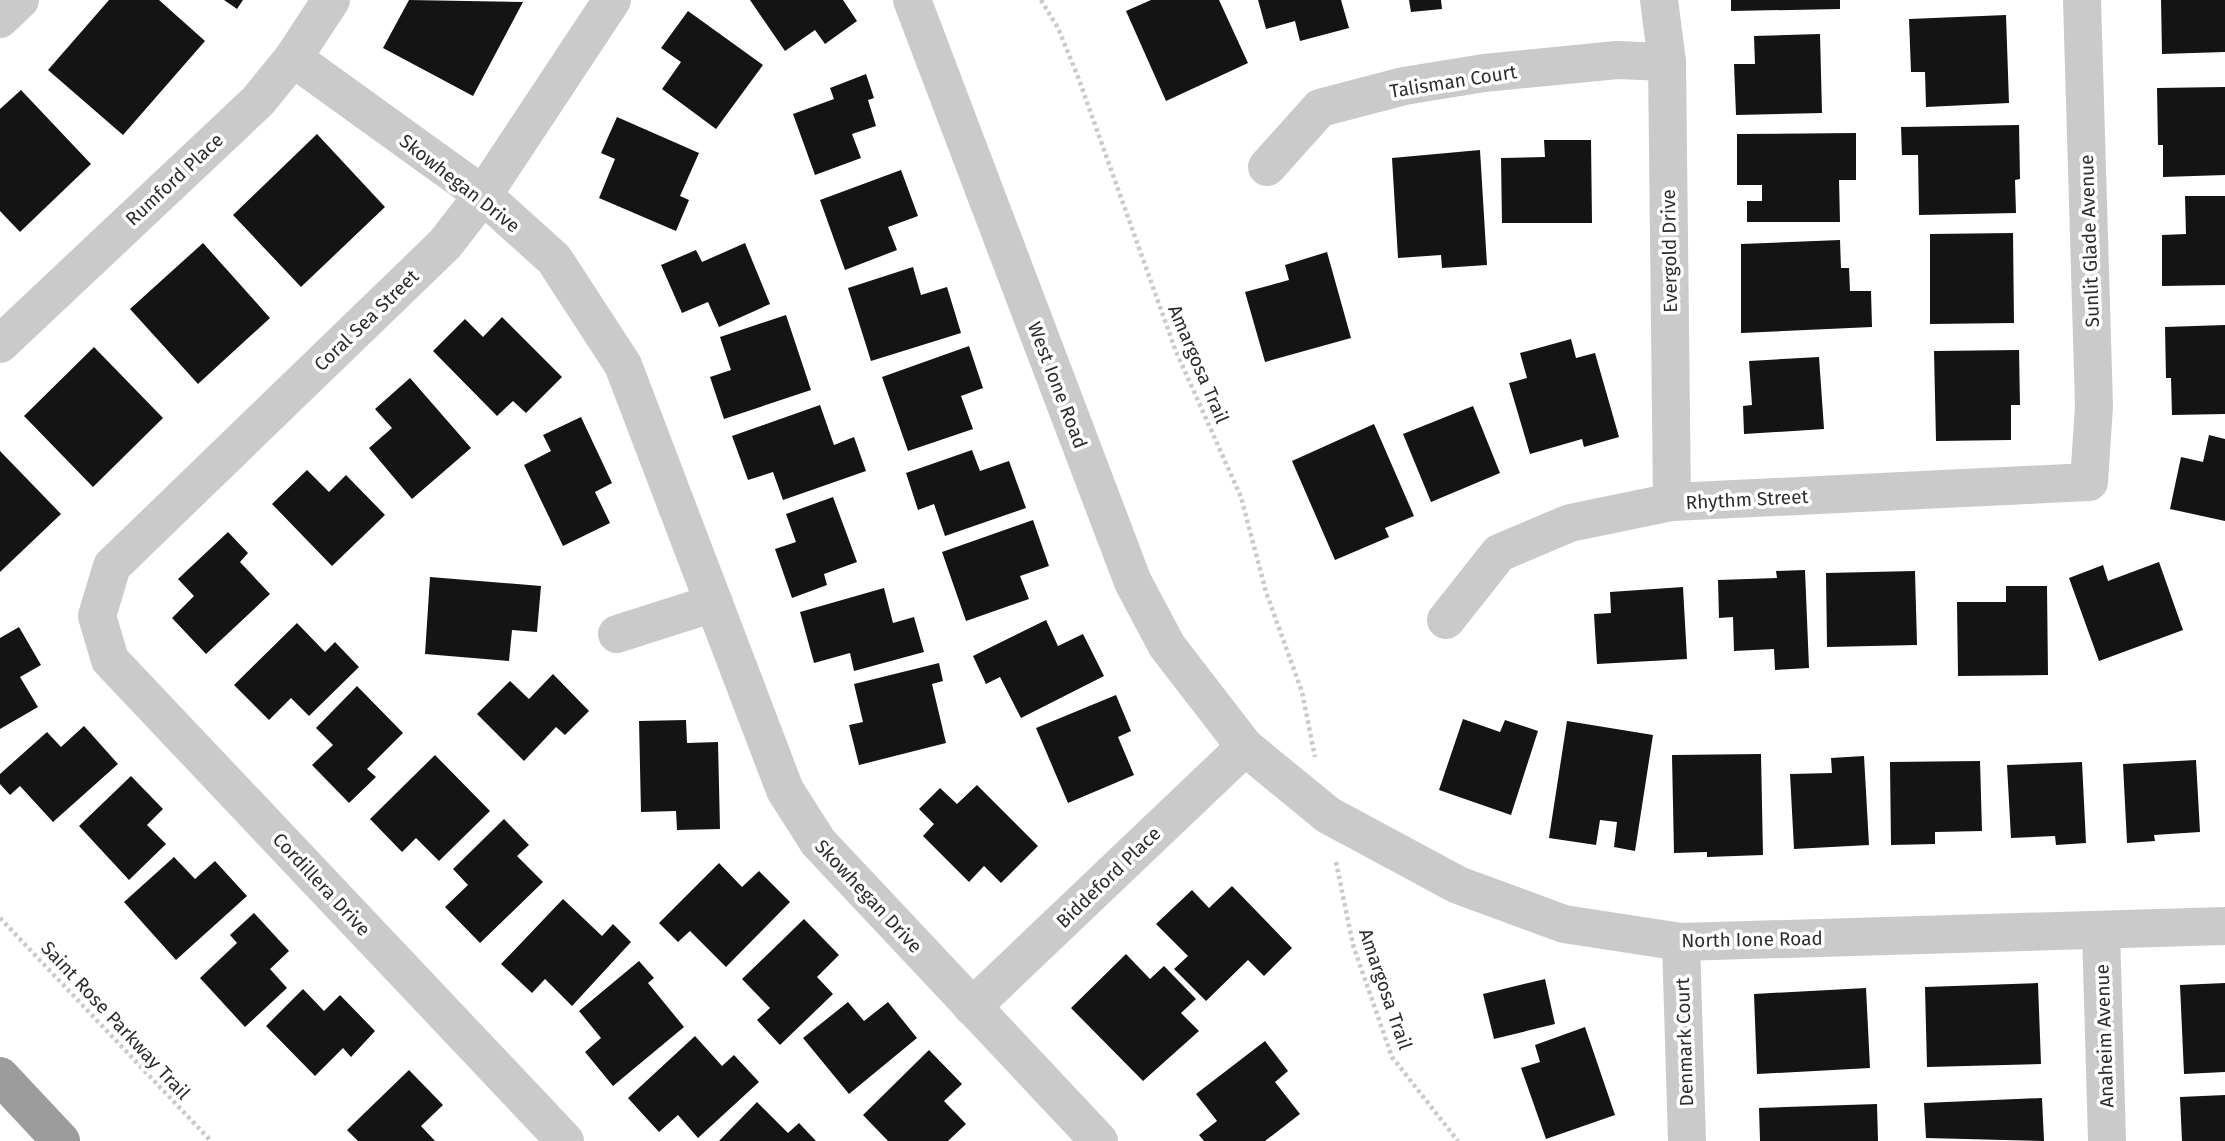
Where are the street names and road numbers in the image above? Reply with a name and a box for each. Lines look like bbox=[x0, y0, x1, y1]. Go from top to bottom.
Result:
street label: Talisman Court bbox=[1388, 60, 1518, 103]
street label: Rumford Place bbox=[121, 128, 228, 230]
street label: Skowhegan Drive bbox=[395, 129, 525, 238]
street label: Sunlit Glade Avenue bbox=[2075, 154, 2104, 328]
street label: Evergold Drive bbox=[1657, 189, 1682, 313]
street label: Coral Sea Street bbox=[309, 265, 423, 376]
street label: Amargosa Trail bbox=[1163, 301, 1234, 427]
street label: West Ione Road bbox=[1023, 319, 1092, 452]
street label: Rhythm Street bbox=[1685, 485, 1809, 514]
street label: Biddeford Place bbox=[1051, 822, 1165, 933]
street label: Cordillera Drive bbox=[268, 828, 375, 941]
street label: Skowhegan Drive bbox=[810, 835, 927, 958]
street label: Amargosa Trail bbox=[1354, 926, 1417, 1053]
street label: North Ione Road bbox=[1681, 927, 1823, 952]
street label: Saint Rose Parkway Trail bbox=[36, 936, 195, 1105]
street label: Anaheim Avenue bbox=[2091, 964, 2118, 1108]
street label: Denmark Court bbox=[1671, 977, 1698, 1107]

